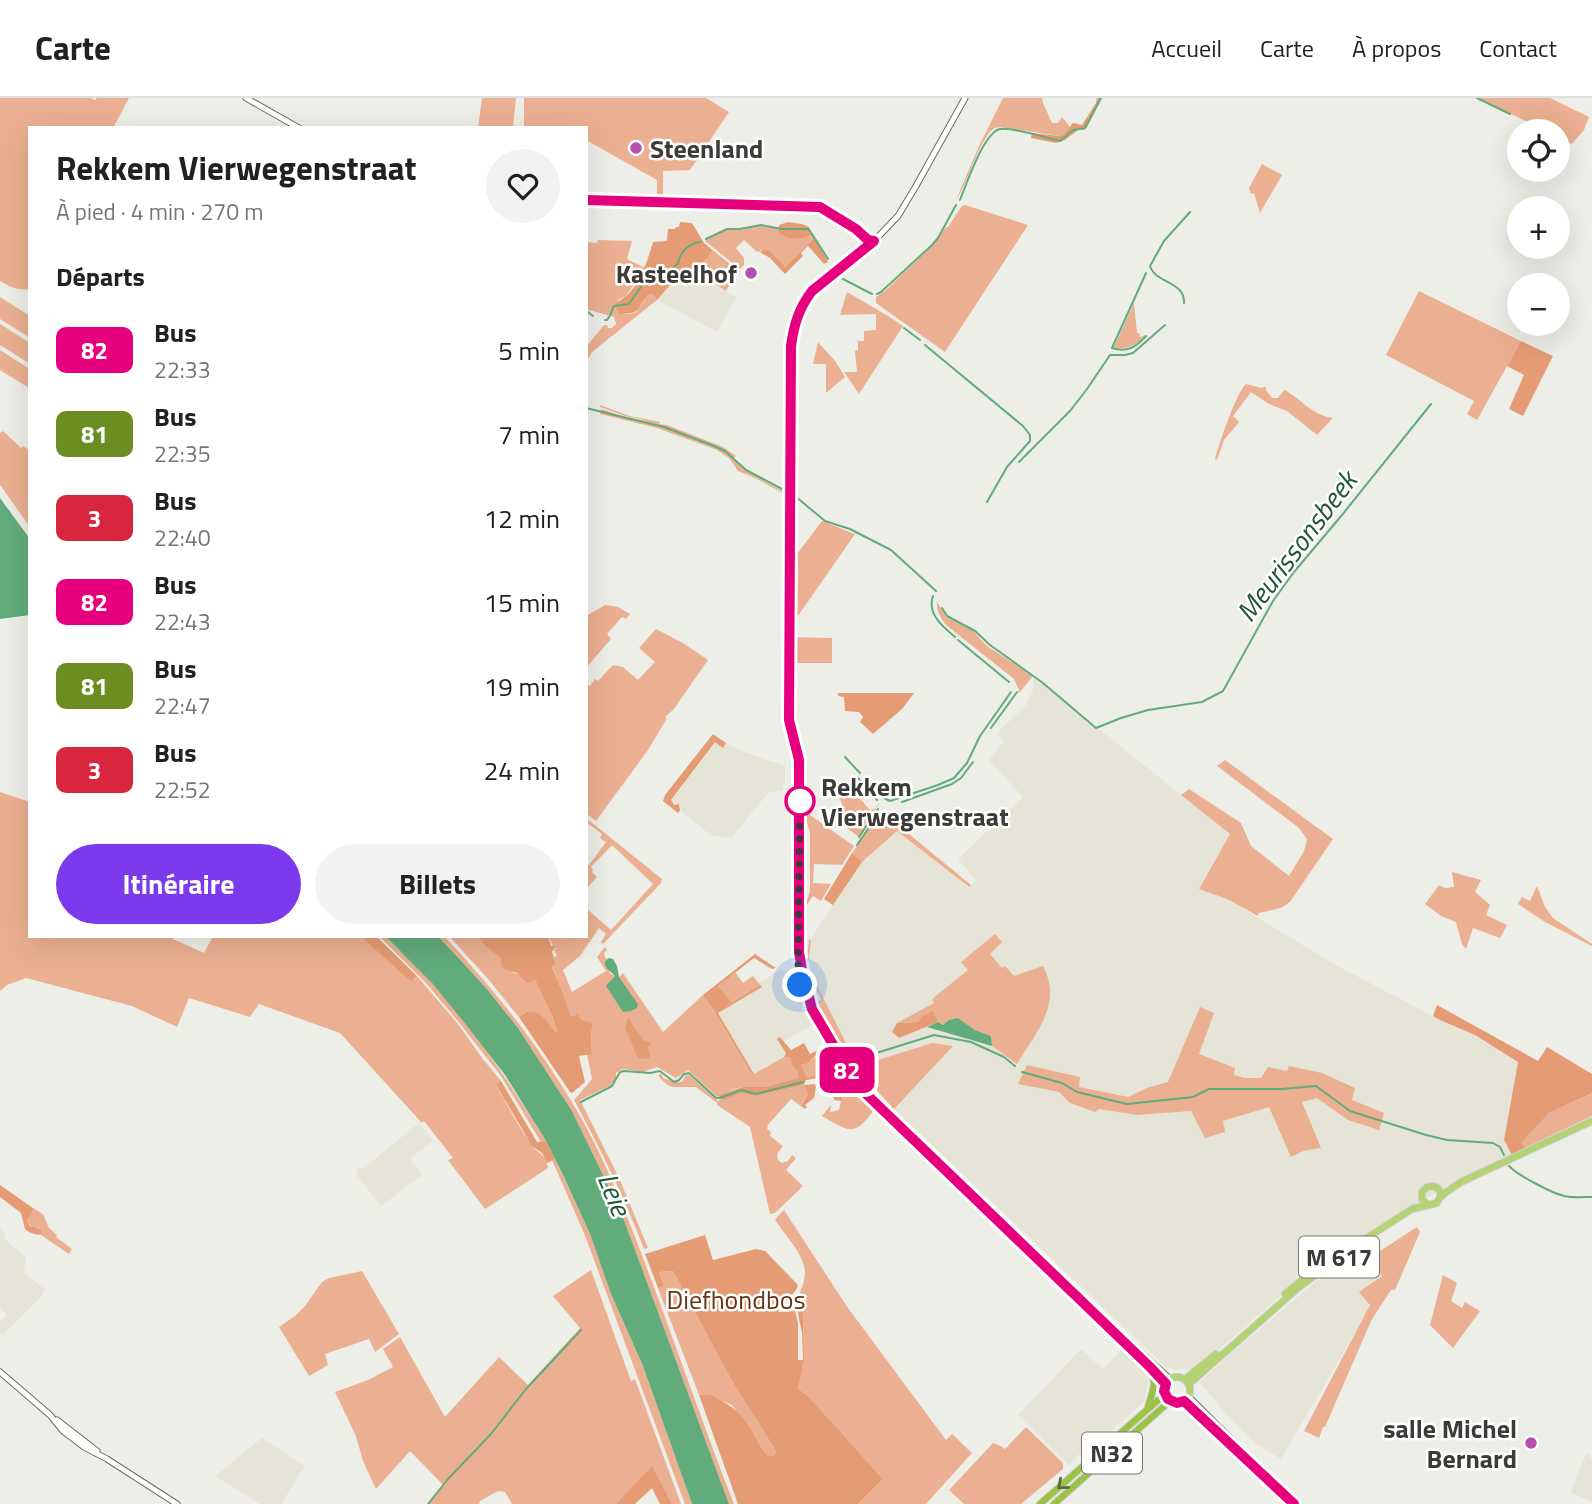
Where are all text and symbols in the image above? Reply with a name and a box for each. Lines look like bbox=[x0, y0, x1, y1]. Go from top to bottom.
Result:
text: Carte bbox=[35, 23, 111, 73]
text: Accueil bbox=[1151, 30, 1222, 66]
text: Carte bbox=[1260, 30, 1314, 66]
text: À propos bbox=[1352, 30, 1441, 66]
text: Contact bbox=[1479, 30, 1557, 66]
map controls bbox=[1507, 119, 1570, 336]
button: locate bbox=[1507, 119, 1570, 182]
place label: Steenland bbox=[650, 129, 763, 168]
marker: Steenland bbox=[628, 140, 644, 156]
text: Rekkem Vierwegenstraat bbox=[56, 143, 417, 193]
button: heart bbox=[486, 149, 560, 223]
text: À pied · 4 min · 270 m bbox=[56, 194, 263, 229]
button: + bbox=[1507, 196, 1570, 259]
place label: Kasteelhof bbox=[616, 254, 737, 293]
text: Départs bbox=[56, 257, 145, 296]
marker: Kasteelhof bbox=[743, 265, 759, 281]
button: − bbox=[1507, 273, 1570, 336]
text: Bus bbox=[154, 313, 196, 352]
text: 5 min bbox=[498, 331, 560, 370]
text: 82 bbox=[81, 332, 108, 368]
text: 22:33 bbox=[154, 352, 211, 387]
text: Bus bbox=[154, 397, 196, 436]
text: 7 min bbox=[498, 415, 560, 454]
text: 81 bbox=[81, 416, 108, 452]
text: 22:35 bbox=[154, 436, 211, 471]
water label: Meurissonsbeek bbox=[1225, 459, 1369, 631]
text: Bus bbox=[154, 481, 196, 520]
text: 12 min bbox=[484, 499, 560, 538]
text: 3 bbox=[88, 500, 101, 536]
text: 22:40 bbox=[154, 520, 211, 555]
text: Bus bbox=[154, 565, 196, 604]
text: 15 min bbox=[484, 583, 560, 622]
text: 82 bbox=[81, 584, 108, 620]
text: 22:43 bbox=[154, 604, 211, 639]
text: Bus bbox=[154, 649, 196, 688]
text: 19 min bbox=[484, 667, 560, 706]
text: 81 bbox=[81, 668, 108, 704]
text: 22:47 bbox=[154, 688, 211, 723]
text: Bus bbox=[154, 733, 196, 772]
text: 24 min bbox=[484, 751, 560, 790]
text: 3 bbox=[88, 752, 101, 788]
place label: Rekkem Vierwegenstraat bbox=[821, 767, 1009, 836]
text: 22:52 bbox=[154, 772, 211, 807]
marker: Rekkem Vierwegenstraat bbox=[785, 786, 815, 816]
button: Itinéraire bbox=[56, 844, 301, 924]
button: Billets bbox=[315, 844, 560, 924]
your location bbox=[782, 967, 817, 1002]
line badge: 82 bbox=[816, 1047, 878, 1093]
text: 82 bbox=[834, 1052, 860, 1088]
water label: Leie bbox=[587, 1166, 644, 1224]
road number: M 617 bbox=[1299, 1237, 1379, 1278]
park label: Diefhondbos bbox=[666, 1280, 806, 1319]
place label: salle Michel Bernard bbox=[1383, 1409, 1517, 1478]
road number: N32 bbox=[1082, 1433, 1142, 1474]
marker: salle Michel Bernard bbox=[1523, 1435, 1539, 1451]
one-way arrow bbox=[1057, 1477, 1070, 1489]

